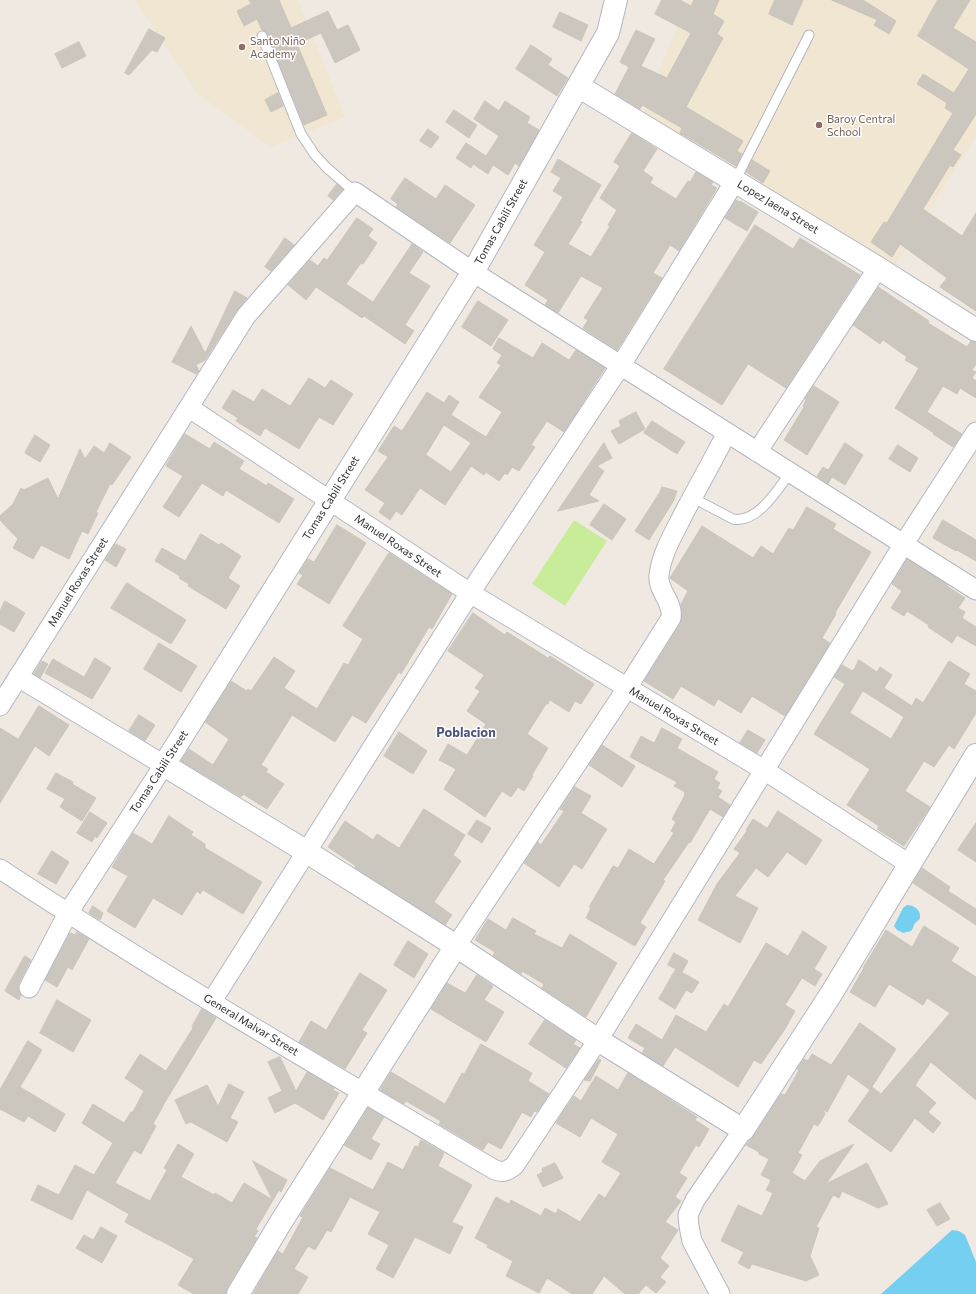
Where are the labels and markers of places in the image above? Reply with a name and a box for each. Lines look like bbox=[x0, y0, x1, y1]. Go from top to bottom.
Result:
place label: Santo Niño Academy bbox=[250, 34, 306, 60]
marker: Santo Niño Academy bbox=[237, 42, 247, 52]
place label: Baroy Central School bbox=[827, 112, 895, 138]
marker: Baroy Central School bbox=[814, 120, 824, 130]

